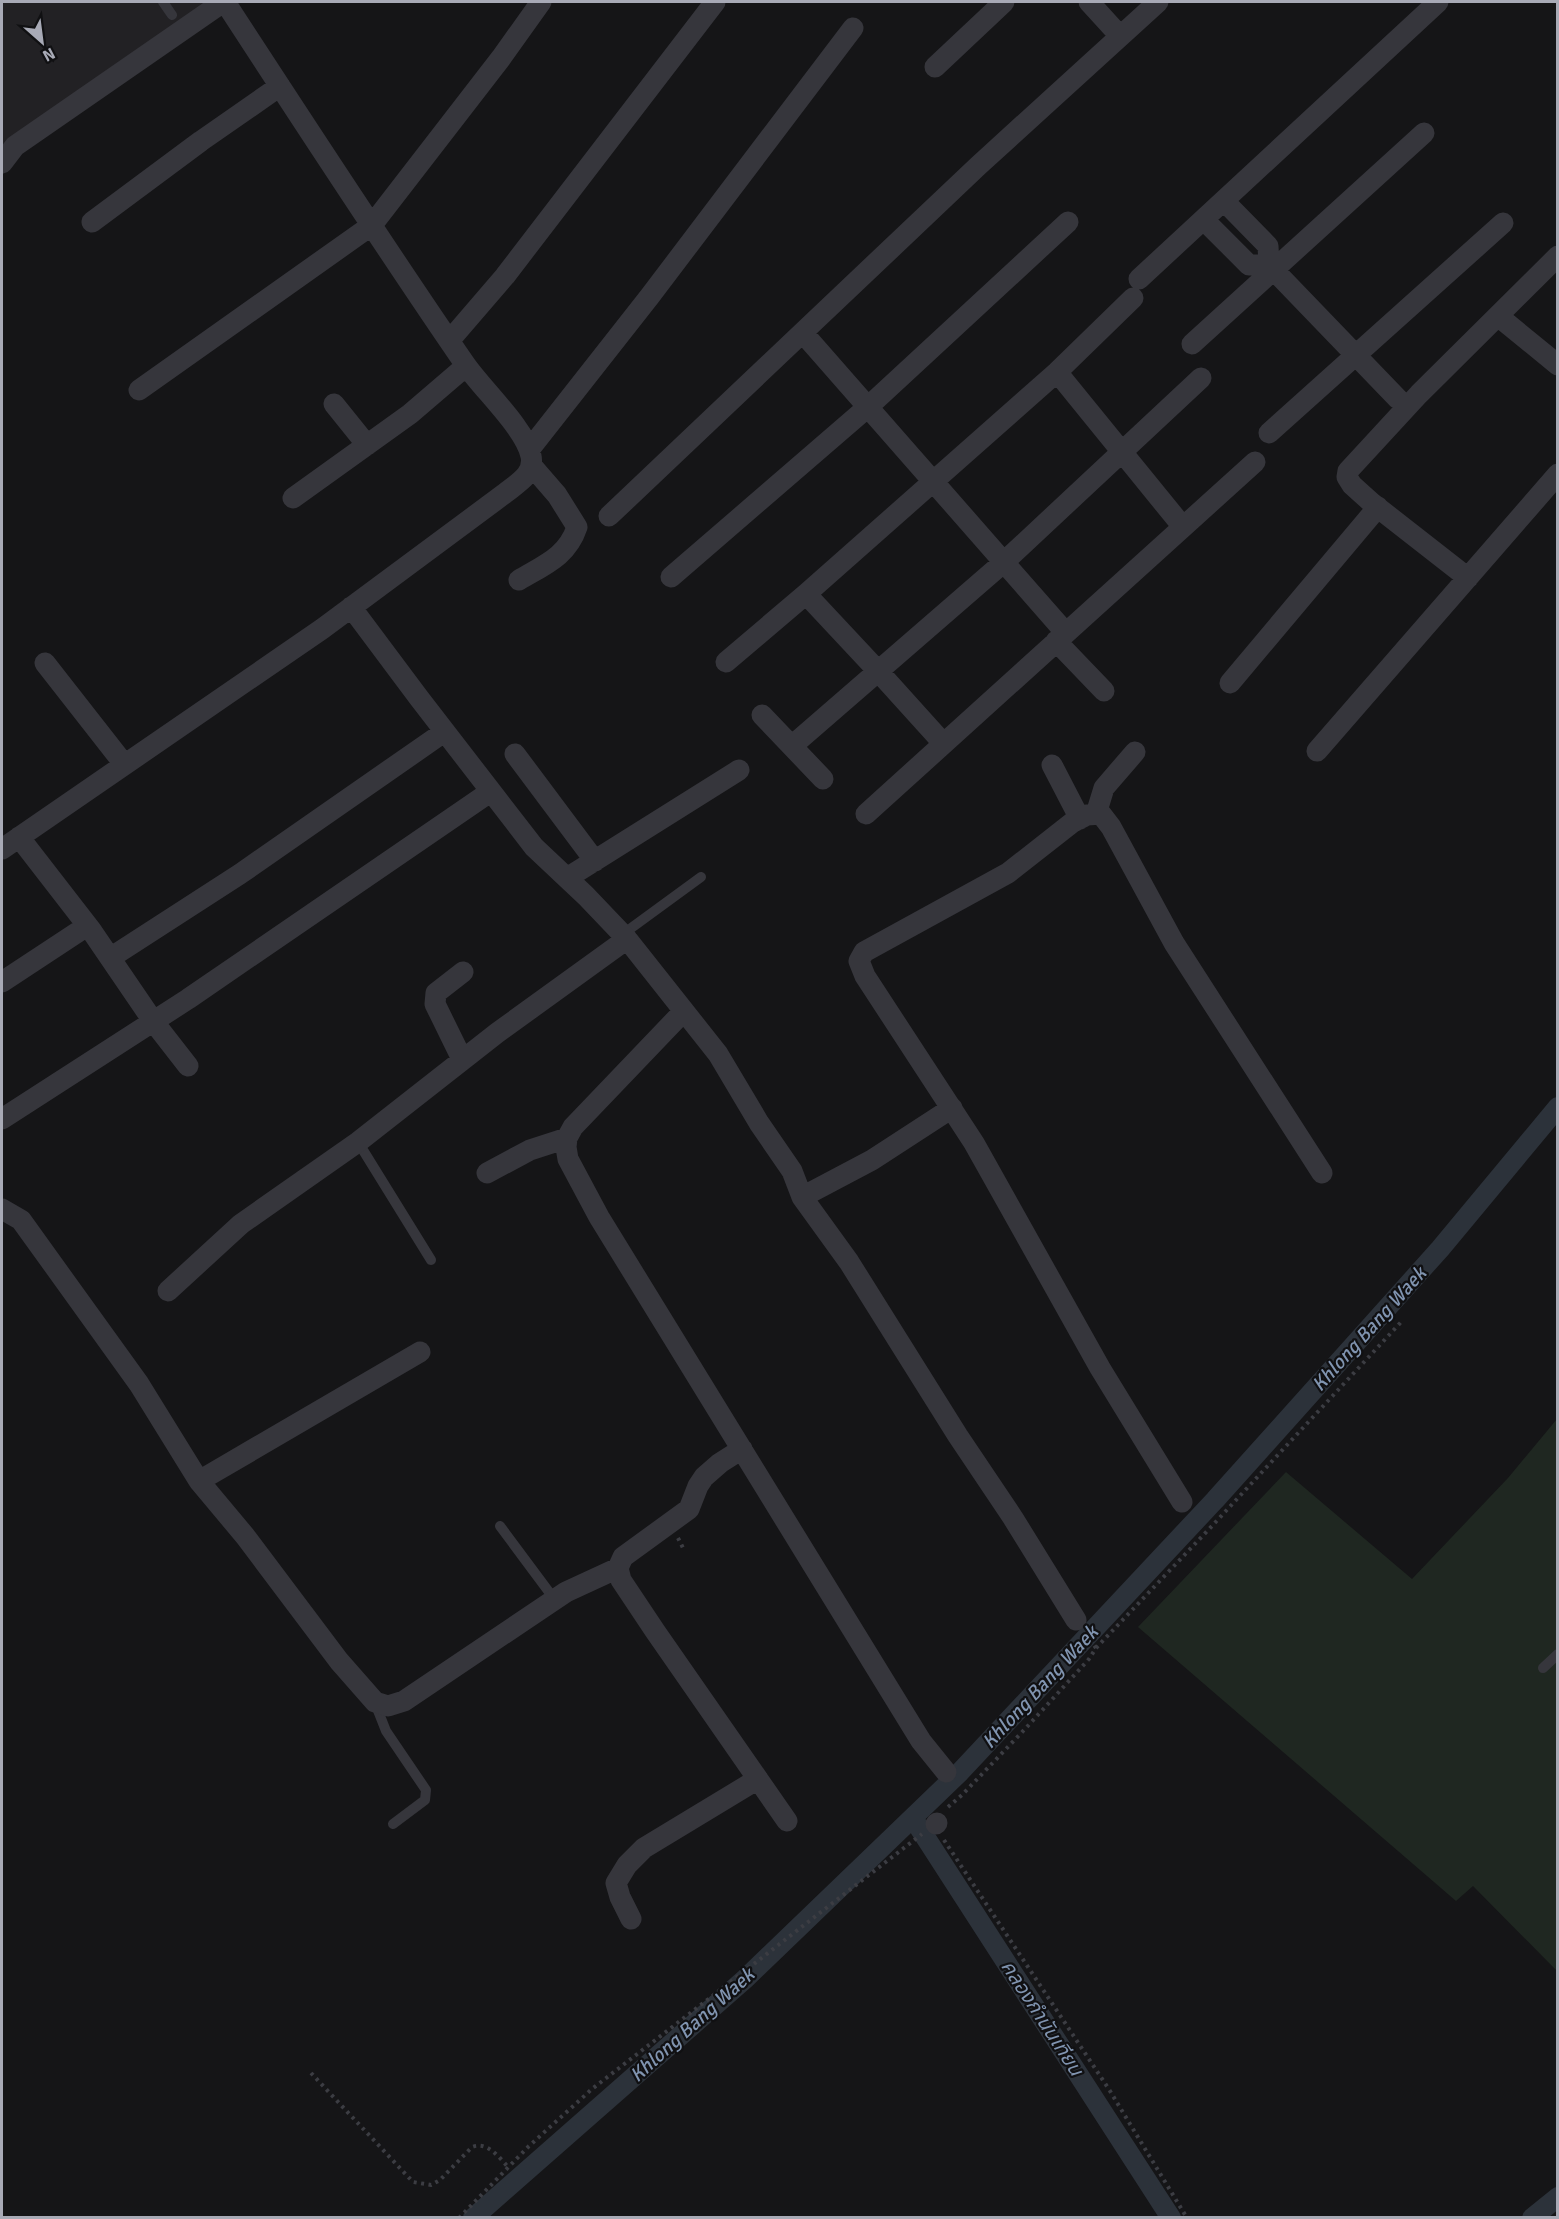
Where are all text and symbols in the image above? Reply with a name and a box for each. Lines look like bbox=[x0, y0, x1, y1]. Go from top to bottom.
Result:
north arrow bbox=[12, 12, 72, 72]
text: N bbox=[39, 43, 58, 66]
water label: Khlong Bang Waek bbox=[1306, 1260, 1433, 1397]
water label: Khlong Bang Waek bbox=[977, 1619, 1105, 1754]
water label: คลองกำนันเทียน bbox=[995, 1956, 1090, 2082]
water label: Khlong Bang Waek bbox=[624, 1961, 761, 2088]

